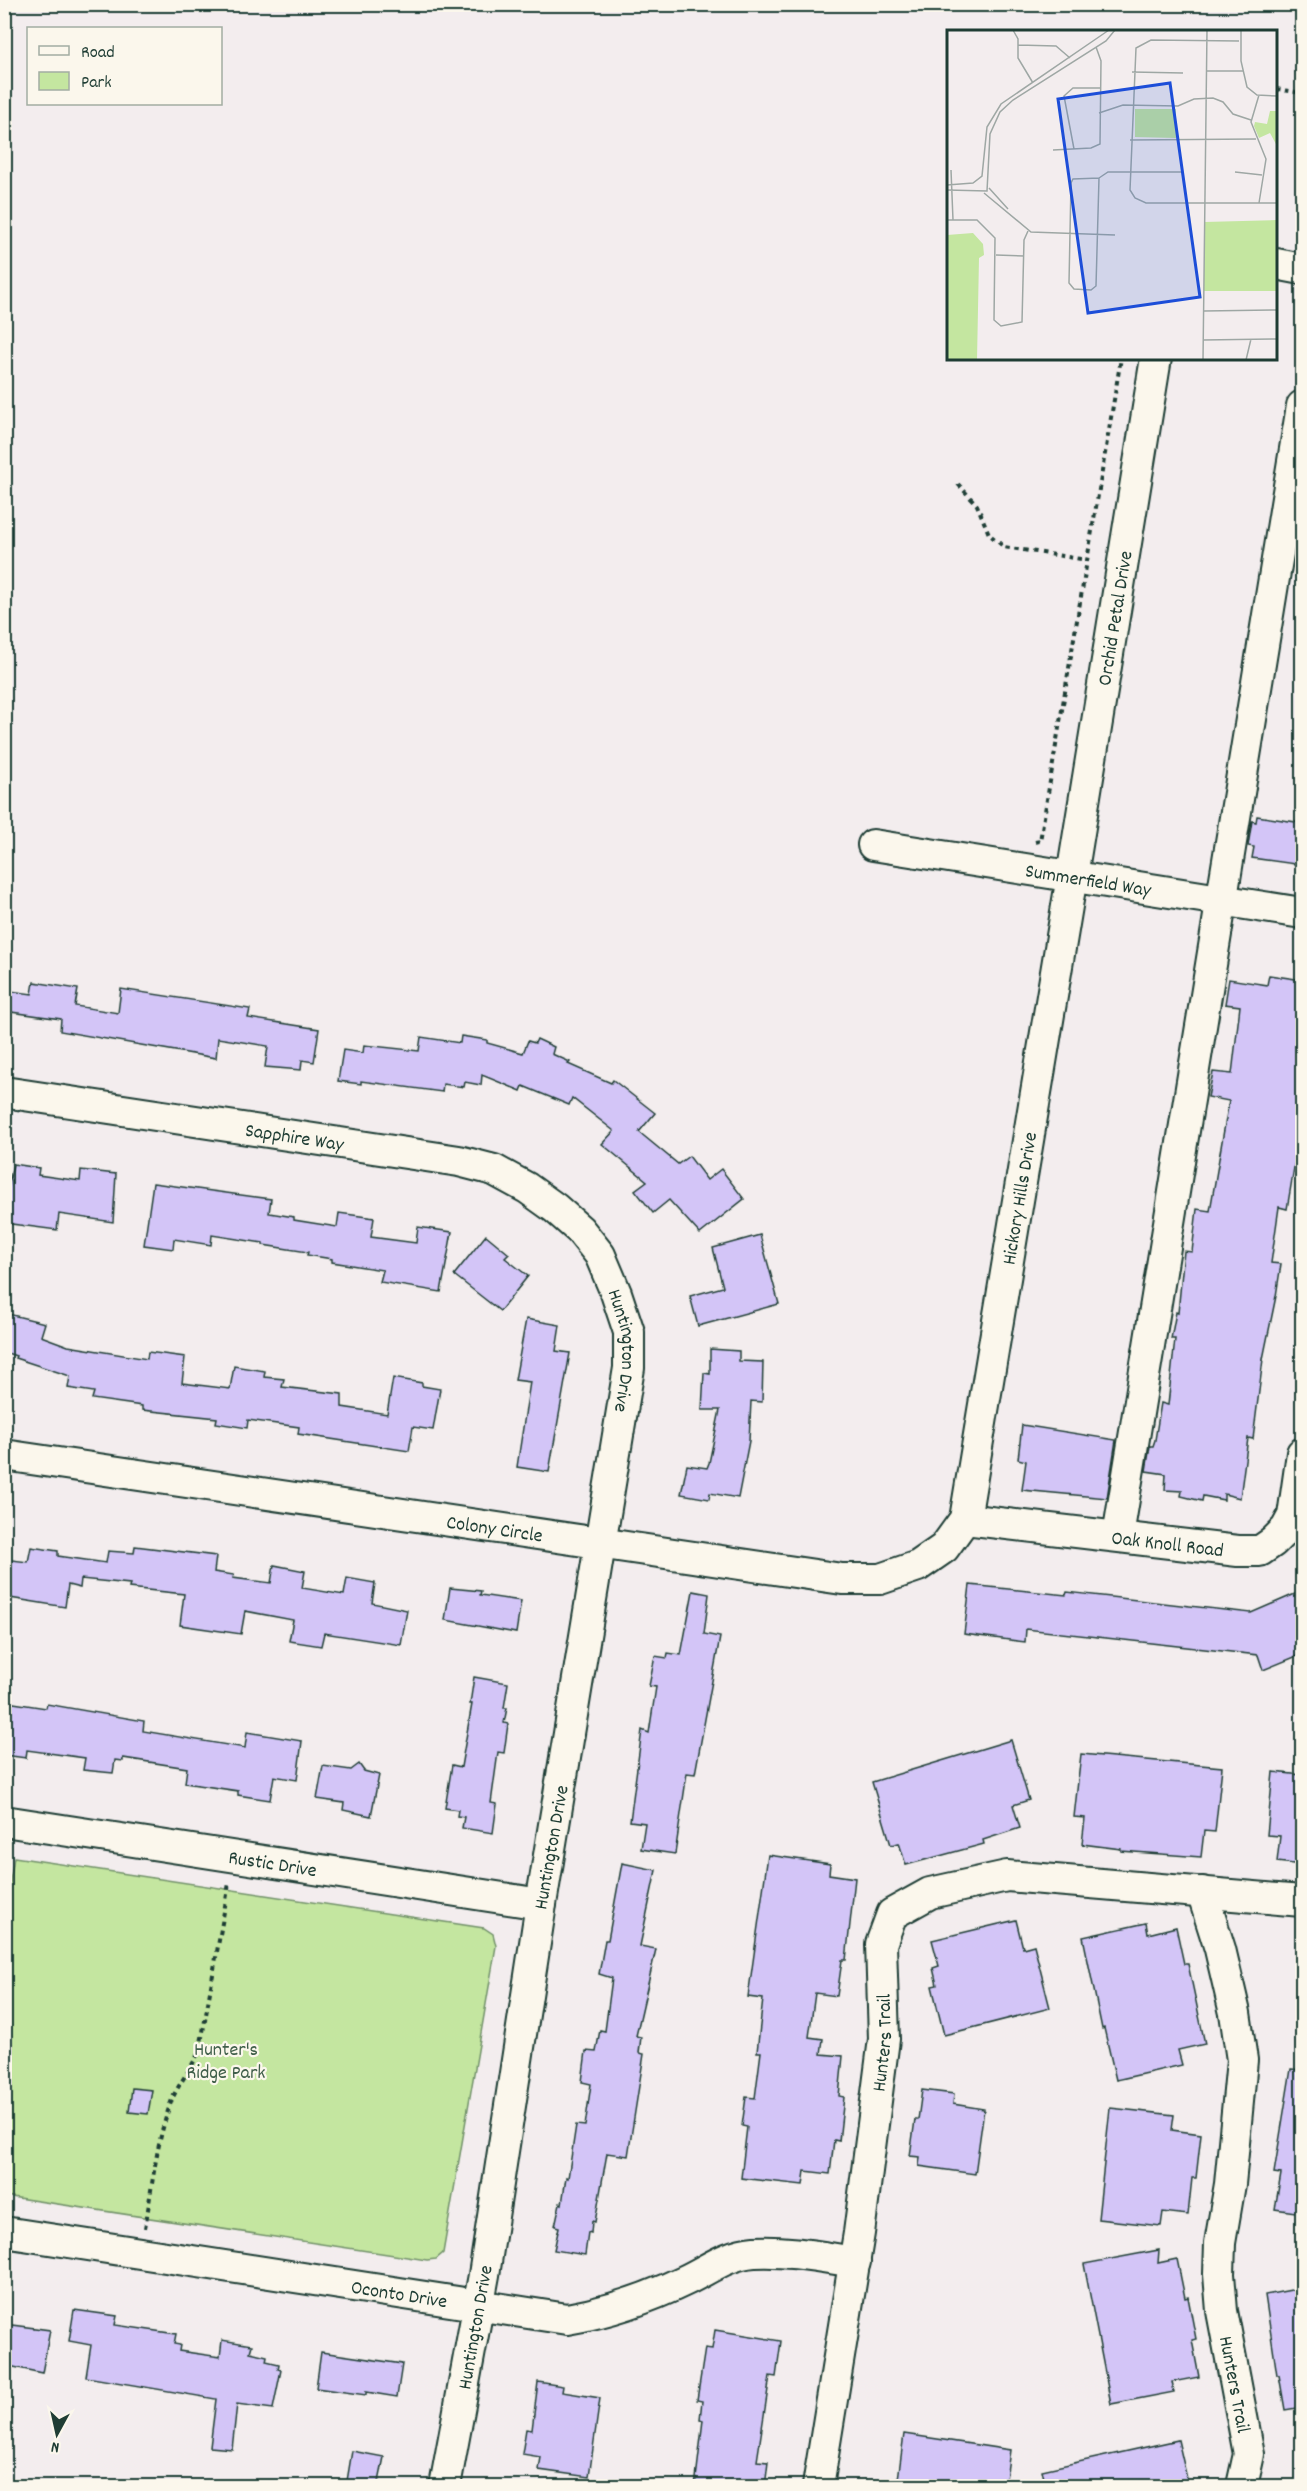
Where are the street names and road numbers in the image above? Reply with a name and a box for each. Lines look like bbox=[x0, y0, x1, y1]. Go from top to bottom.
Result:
street label: Orchid Petal Drive bbox=[1092, 549, 1142, 688]
street label: Summerfield Way bbox=[1023, 858, 1154, 906]
street label: Sapphire Way bbox=[243, 1118, 346, 1160]
street label: Hickory Hills Drive bbox=[997, 1130, 1046, 1267]
street label: Huntington Drive bbox=[599, 1286, 641, 1414]
street label: Colony Circle bbox=[444, 1510, 544, 1552]
street label: Oak Knoll Road bbox=[1110, 1525, 1225, 1566]
street label: Huntington Drive bbox=[528, 1783, 578, 1912]
street label: Rustic Drive bbox=[226, 1845, 319, 1886]
street label: Hunters Trail bbox=[866, 1993, 901, 2094]
street label: Huntington Drive bbox=[452, 2263, 502, 2392]
street label: Oconto Drive bbox=[349, 2275, 449, 2317]
street label: Hunters Trail bbox=[1210, 2334, 1256, 2436]

